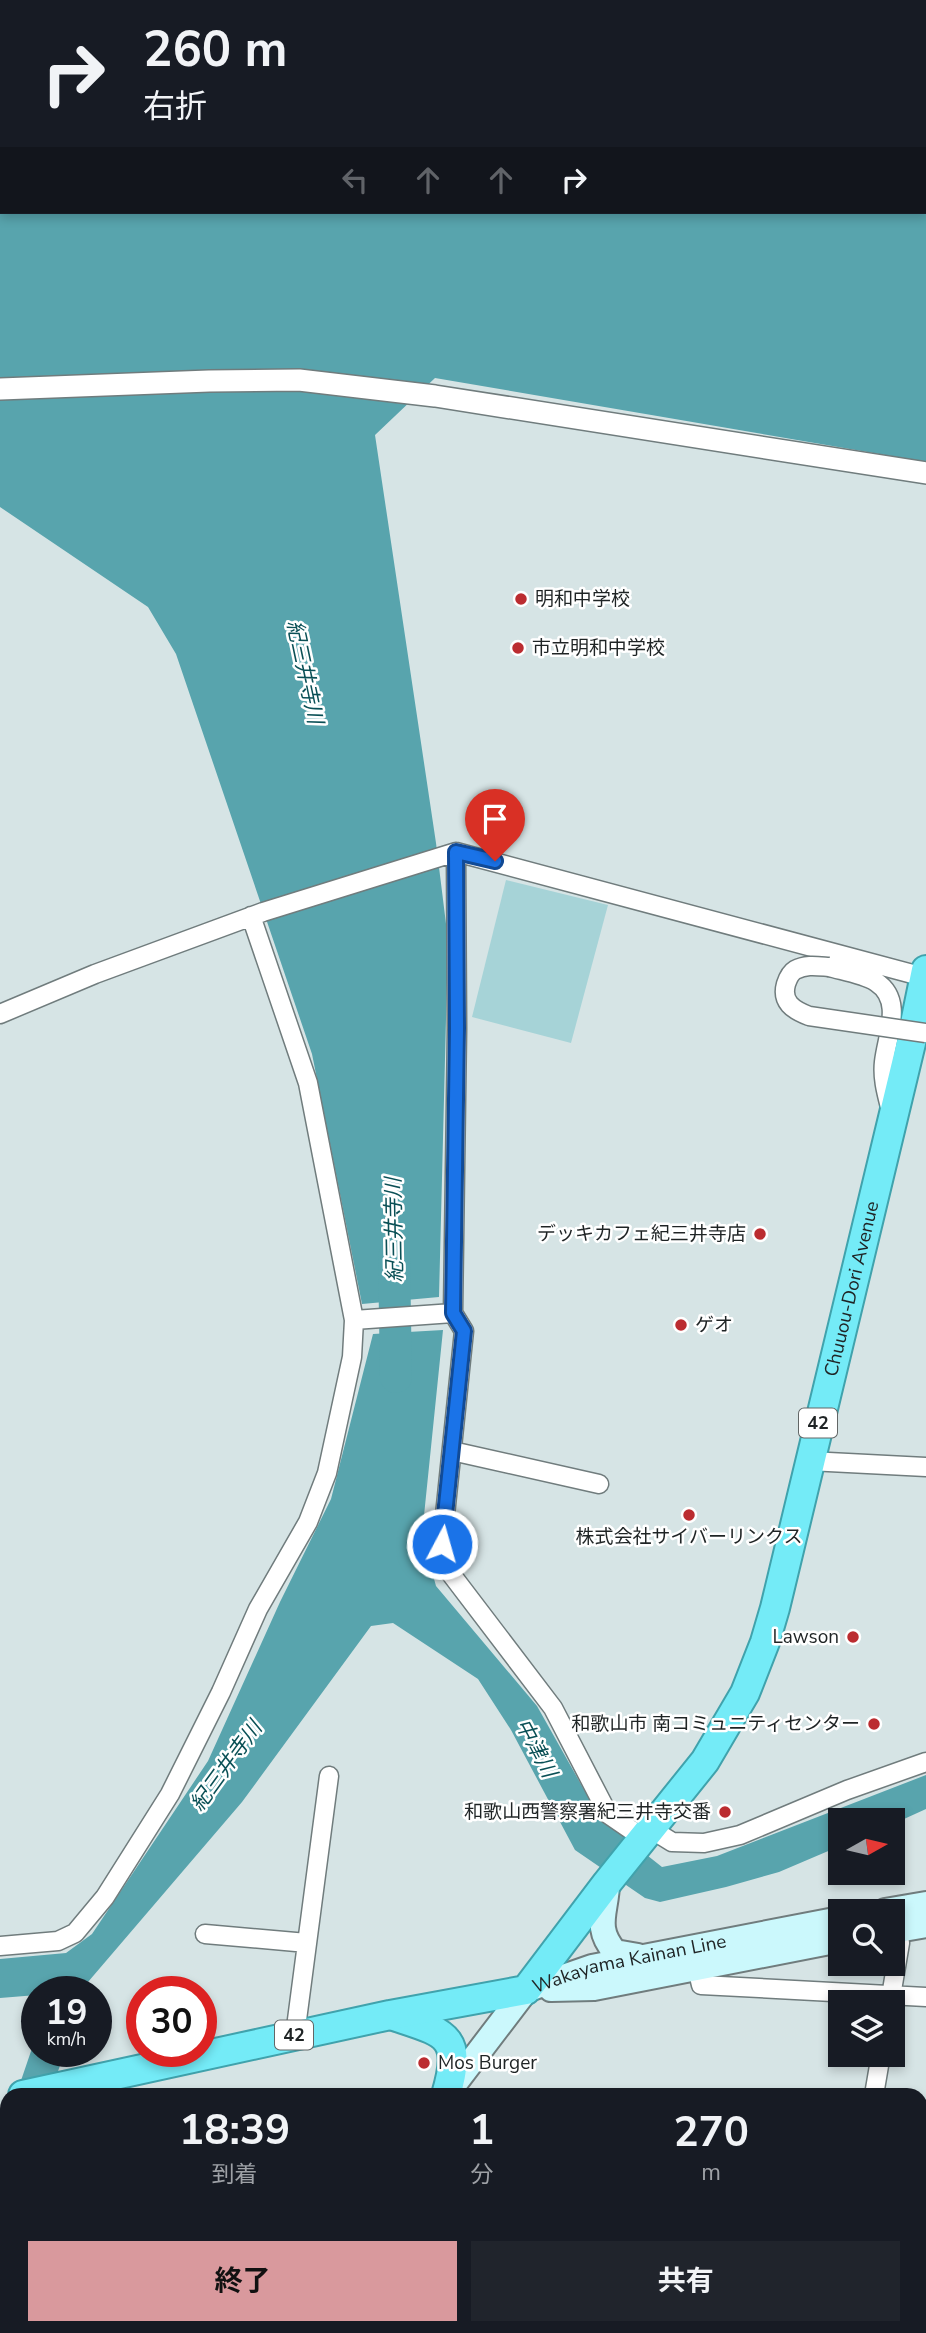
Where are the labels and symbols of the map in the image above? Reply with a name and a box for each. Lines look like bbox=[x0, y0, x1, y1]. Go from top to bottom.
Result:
place label: 明和中学校 bbox=[535, 586, 630, 612]
marker: 明和中学校 bbox=[513, 591, 529, 607]
water label: 紀三井寺川 bbox=[280, 618, 330, 728]
place label: 市立明和中学校 bbox=[532, 635, 665, 661]
marker: 市立明和中学校 bbox=[510, 640, 526, 656]
pin bbox=[465, 789, 525, 861]
water label: 紀三井寺川 bbox=[379, 1175, 409, 1283]
street label: Chuuou-Dori Avenue bbox=[818, 1198, 886, 1379]
place label: デッキカフェ紀三井寺店 bbox=[537, 1221, 746, 1247]
marker: デッキカフェ紀三井寺店 bbox=[752, 1226, 768, 1242]
place label: ゲオ bbox=[695, 1312, 733, 1338]
marker: ゲオ bbox=[673, 1317, 689, 1333]
road number: 42 bbox=[799, 1408, 837, 1438]
position arrow bbox=[405, 1507, 479, 1581]
marker: 株式会社サイバーリンクス bbox=[681, 1507, 697, 1523]
place label: 株式会社サイバーリンクス bbox=[575, 1524, 803, 1550]
place label: Lawson bbox=[772, 1624, 839, 1650]
marker: Lawson bbox=[845, 1629, 861, 1645]
place label: 和歌山市 南コミュニティセンター bbox=[571, 1711, 860, 1737]
water label: 紀三井寺川 bbox=[184, 1714, 269, 1817]
water label: 中津川 bbox=[509, 1714, 564, 1784]
marker: 和歌山市 南コミュニティセンター bbox=[866, 1716, 882, 1732]
place label: 和歌山西警察署紀三井寺交番 bbox=[464, 1799, 711, 1825]
marker: 和歌山西警察署紀三井寺交番 bbox=[717, 1804, 733, 1820]
north arrow bbox=[828, 1808, 905, 1885]
street label: Wakayama Kainan Line bbox=[529, 1928, 728, 2000]
speed limit sign: 30 bbox=[126, 1976, 217, 2067]
road number: 42 bbox=[275, 2021, 313, 2050]
place label: Mos Burger bbox=[438, 2050, 537, 2076]
marker: Mos Burger bbox=[416, 2055, 432, 2071]

